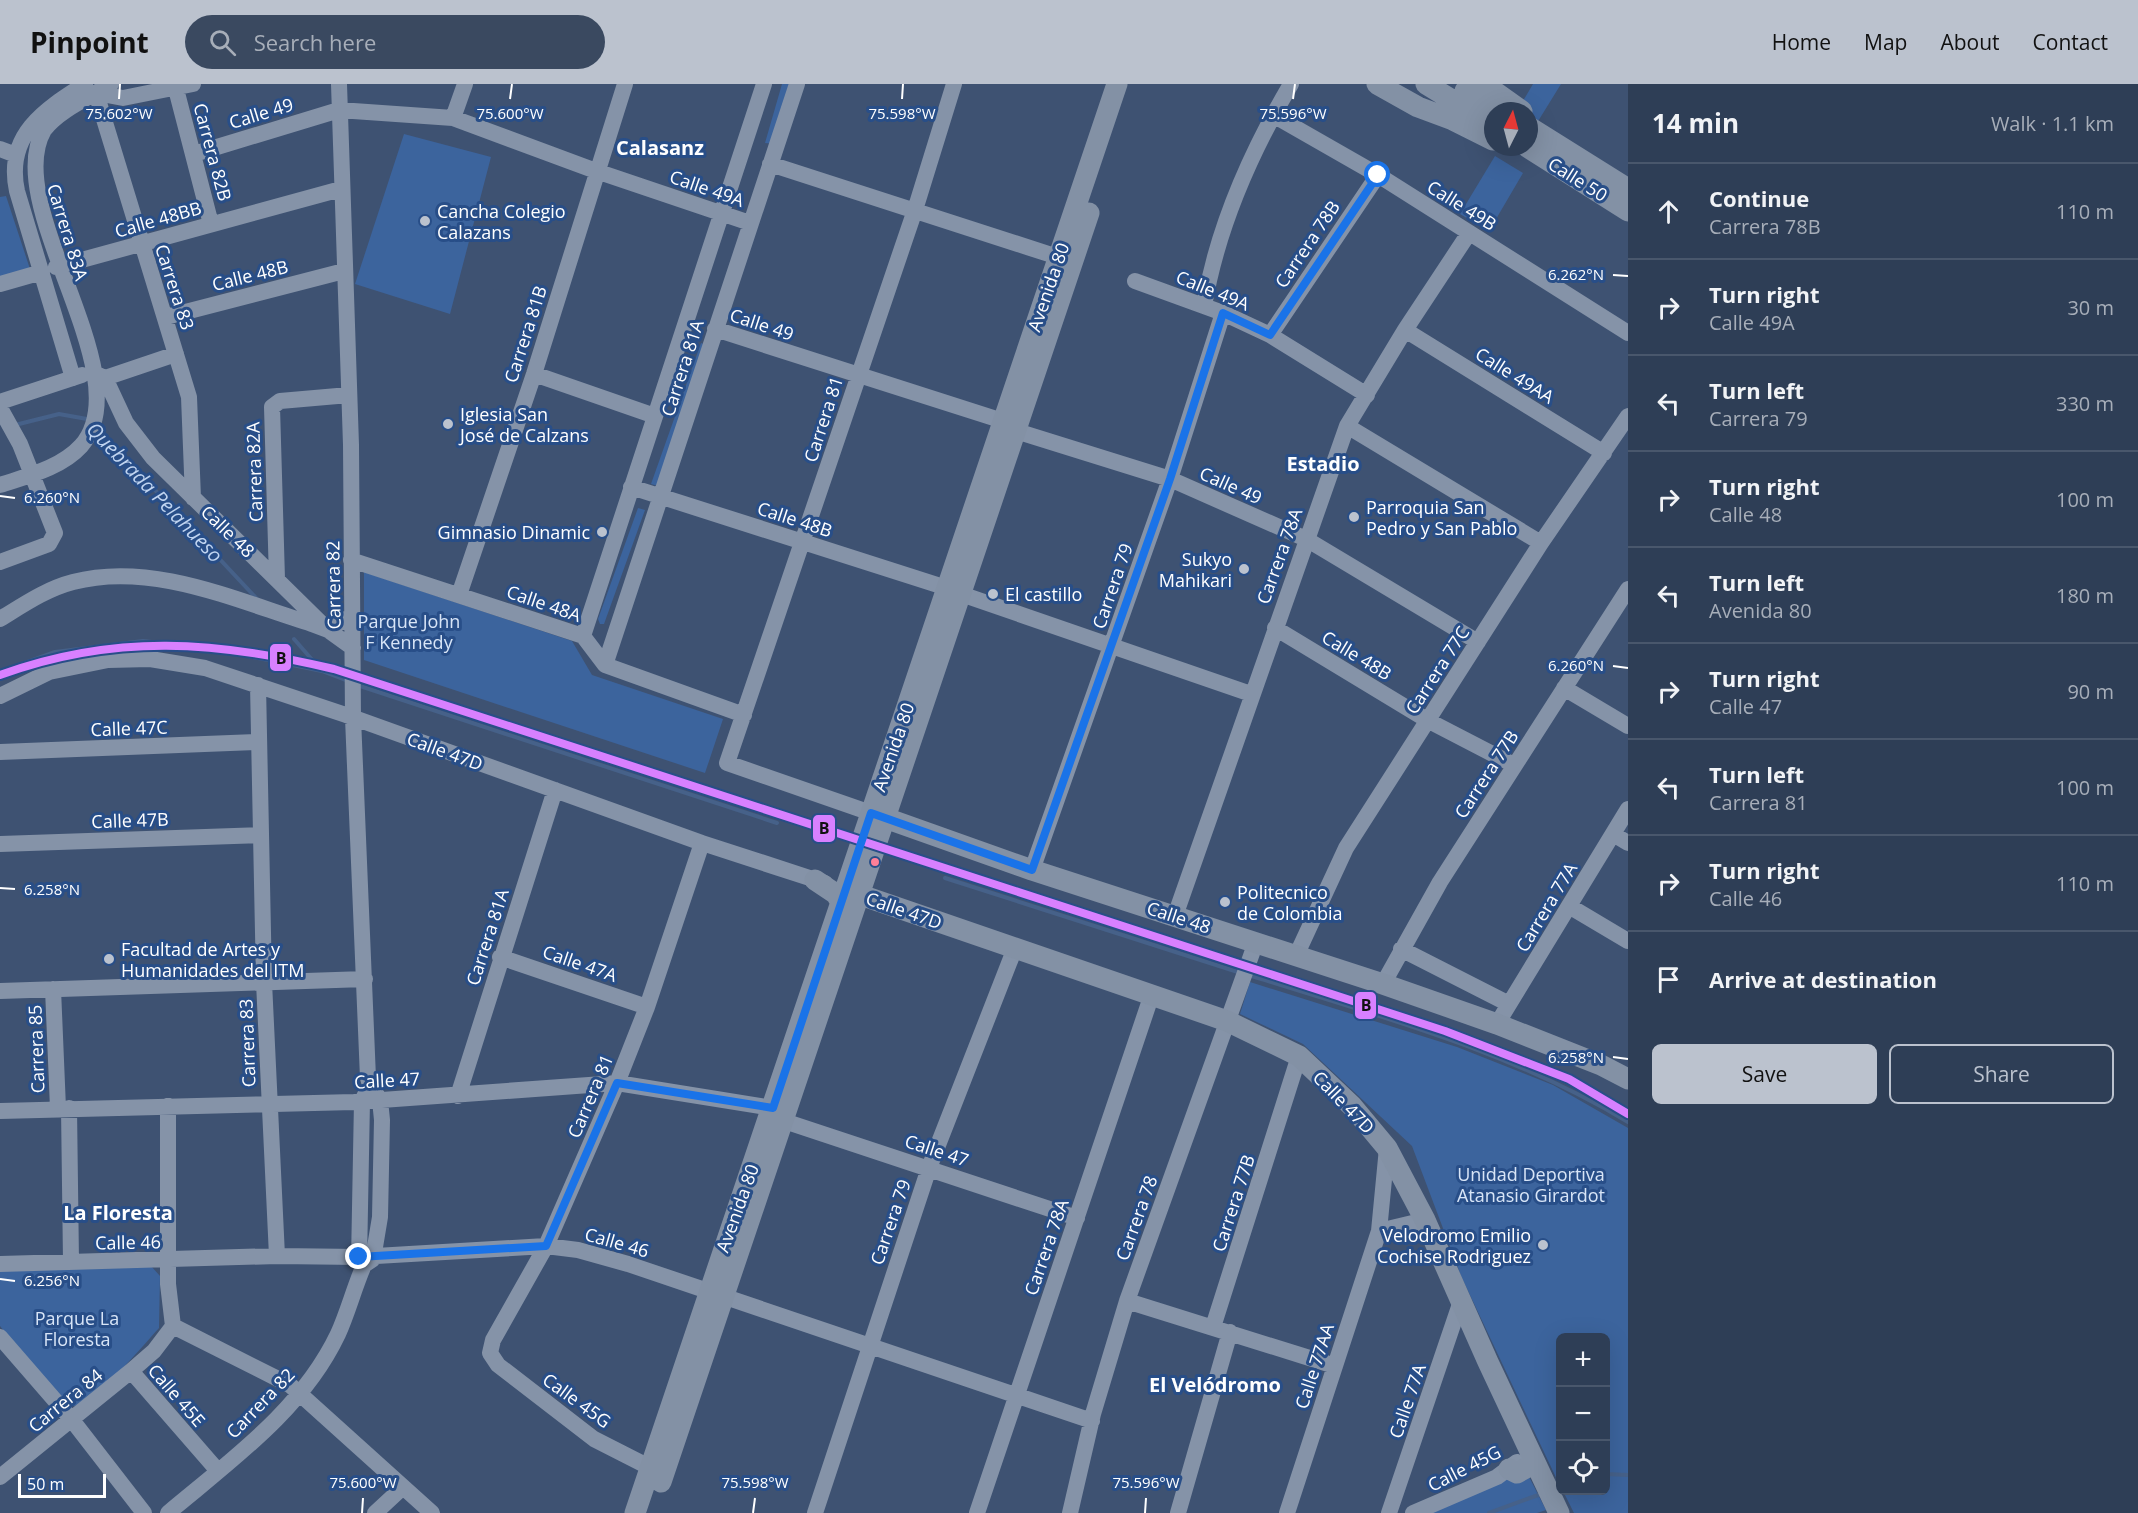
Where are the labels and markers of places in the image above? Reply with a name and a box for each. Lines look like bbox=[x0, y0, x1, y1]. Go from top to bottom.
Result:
place label: Cancha Colegio Calazans bbox=[437, 199, 566, 244]
marker: Cancha Colegio Calazans bbox=[418, 214, 432, 228]
place label: Iglesia San José de Calzans bbox=[458, 402, 589, 447]
marker: Iglesia San José de Calzans bbox=[441, 417, 455, 431]
place label: Parroquia San Pedro y San Pablo bbox=[1366, 495, 1517, 540]
marker: Parroquia San Pedro y San Pablo bbox=[1347, 510, 1361, 524]
place label: Gimnasio Dinamic bbox=[438, 520, 590, 544]
marker: Gimnasio Dinamic bbox=[595, 525, 609, 539]
place label: Sukyo Mahikari bbox=[1159, 547, 1232, 592]
marker: Sukyo Mahikari bbox=[1237, 562, 1251, 576]
place label: El castillo bbox=[1005, 582, 1082, 606]
marker: El castillo bbox=[986, 587, 1000, 601]
unlabelled marker bbox=[869, 856, 881, 868]
place label: Politecnico de Colombia bbox=[1237, 880, 1343, 925]
marker: Politecnico de Colombia bbox=[1218, 895, 1232, 909]
place label: Facultad de Artes y Humanidades del ITM bbox=[121, 937, 304, 982]
marker: Facultad de Artes y Humanidades del ITM bbox=[102, 952, 116, 966]
place label: Velodromo Emilio Cochise Rodriguez bbox=[1377, 1223, 1531, 1268]
marker: Velodromo Emilio Cochise Rodriguez bbox=[1536, 1238, 1550, 1252]

